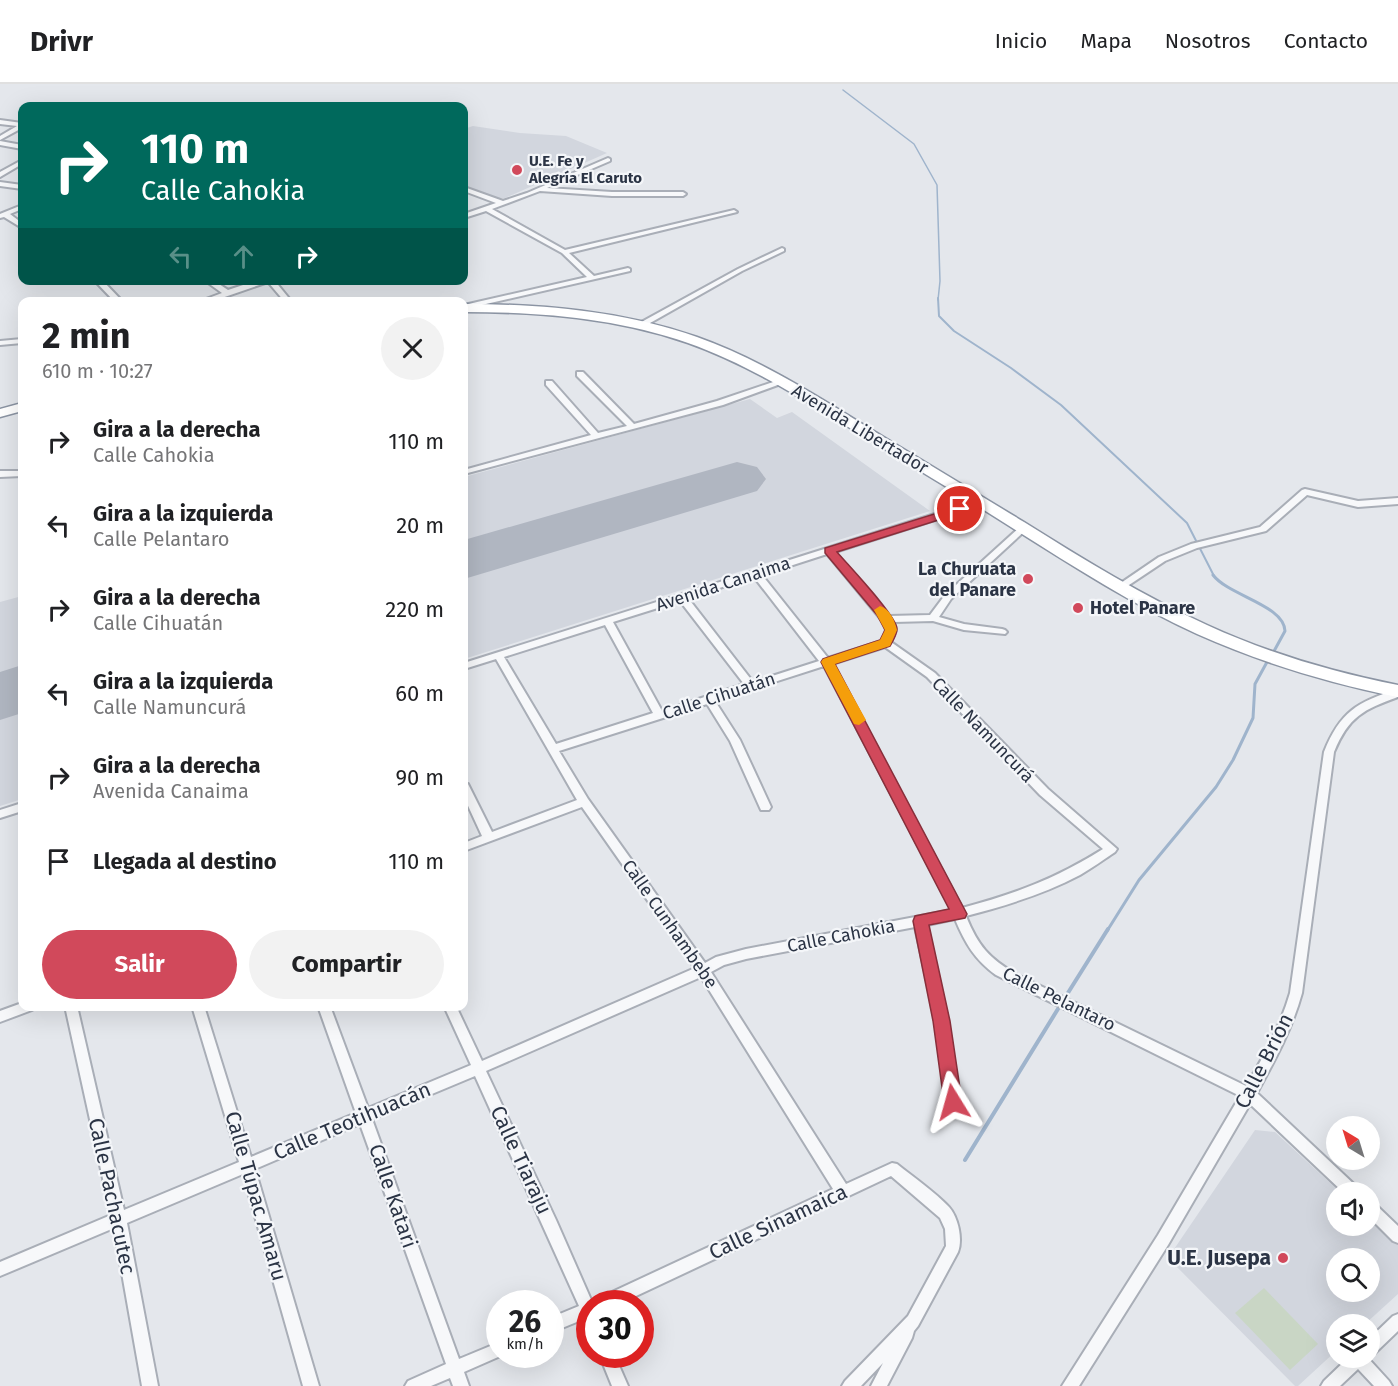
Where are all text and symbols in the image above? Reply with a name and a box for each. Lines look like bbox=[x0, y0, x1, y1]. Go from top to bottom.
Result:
text: Drivr bbox=[30, 25, 93, 58]
text: Inicio bbox=[995, 28, 1047, 54]
text: Mapa bbox=[1080, 28, 1132, 54]
text: Nosotros bbox=[1165, 28, 1251, 54]
text: Contacto bbox=[1284, 28, 1368, 54]
text: 110 m bbox=[141, 124, 249, 174]
icon: right bbox=[42, 126, 120, 204]
place label: U.E. Fe y Alegría El Caruto bbox=[528, 152, 642, 187]
marker: U.E. Fe y Alegría El Caruto bbox=[510, 163, 524, 177]
text: Calle Cahokia bbox=[141, 175, 305, 207]
icon: left bbox=[164, 240, 197, 273]
icon: ahead bbox=[227, 240, 260, 273]
icon: right bbox=[290, 240, 323, 273]
text: 2 min bbox=[42, 314, 131, 358]
button: close bbox=[381, 317, 444, 380]
text: 610 m · 10:27 bbox=[42, 359, 153, 383]
street label: Avenida Libertador bbox=[788, 379, 932, 479]
text: Gira a la derecha bbox=[93, 416, 261, 443]
icon: right bbox=[42, 425, 75, 458]
text: 110 m bbox=[388, 428, 444, 455]
text: Calle Cahokia bbox=[93, 443, 215, 467]
pin bbox=[934, 483, 985, 534]
icon: arrive bbox=[943, 492, 976, 525]
text: Gira a la izquierda bbox=[93, 500, 273, 527]
icon: left bbox=[42, 509, 75, 542]
text: 20 m bbox=[396, 512, 444, 539]
text: Calle Pelantaro bbox=[93, 527, 230, 551]
street label: Avenida Canaima bbox=[653, 552, 793, 616]
place label: La Churuata del Panare bbox=[918, 558, 1016, 601]
marker: La Churuata del Panare bbox=[1021, 572, 1035, 586]
text: Gira a la derecha bbox=[93, 584, 261, 611]
icon: right bbox=[42, 593, 75, 626]
text: 220 m bbox=[385, 596, 444, 623]
place label: Hotel Panare bbox=[1090, 597, 1195, 619]
marker: Hotel Panare bbox=[1071, 601, 1085, 615]
text: Calle Cihuatán bbox=[93, 611, 223, 635]
street label: Calle Cihuatán bbox=[660, 667, 778, 725]
text: Gira a la izquierda bbox=[93, 668, 273, 695]
street label: Calle Namuncurá bbox=[927, 673, 1039, 787]
icon: left bbox=[42, 677, 75, 710]
text: 60 m bbox=[395, 680, 444, 707]
text: Calle Namuncurá bbox=[93, 695, 246, 719]
text: Gira a la derecha bbox=[93, 752, 261, 779]
icon: right bbox=[42, 761, 75, 794]
text: 90 m bbox=[395, 764, 444, 791]
text: Avenida Canaima bbox=[93, 779, 249, 803]
icon: arrive bbox=[42, 845, 75, 878]
text: Llegada al destino bbox=[93, 848, 277, 875]
text: 110 m bbox=[388, 848, 444, 875]
street label: Calle Cunhambebe bbox=[617, 855, 723, 993]
street label: Calle Cahokia bbox=[785, 915, 897, 957]
button: Salir bbox=[42, 930, 237, 999]
button: Compartir bbox=[249, 930, 444, 999]
street label: Calle Pelantaro bbox=[999, 962, 1119, 1036]
street label: Calle Brión bbox=[1229, 1009, 1299, 1113]
position arrow bbox=[921, 1070, 985, 1134]
street label: Calle Teotihuacán bbox=[269, 1076, 435, 1166]
street label: Calle Tiaraju bbox=[485, 1102, 557, 1218]
street label: Calle Túpac Amaru bbox=[219, 1108, 293, 1284]
street label: Calle Pachacutec bbox=[83, 1116, 141, 1276]
north arrow bbox=[1326, 1116, 1380, 1170]
map controls bbox=[1326, 1116, 1380, 1368]
street label: Calle Katari bbox=[363, 1140, 423, 1252]
street label: Calle Sinamaica bbox=[705, 1179, 851, 1265]
button: sound bbox=[1326, 1182, 1380, 1236]
place label: U.E. Jusepa bbox=[1167, 1245, 1271, 1271]
button: search bbox=[1326, 1248, 1380, 1302]
marker: U.E. Jusepa bbox=[1276, 1251, 1290, 1265]
speed limit sign: 30 bbox=[576, 1290, 654, 1368]
text: 26 bbox=[509, 1304, 541, 1340]
button: layers bbox=[1326, 1314, 1380, 1368]
text: km/h bbox=[506, 1335, 544, 1353]

